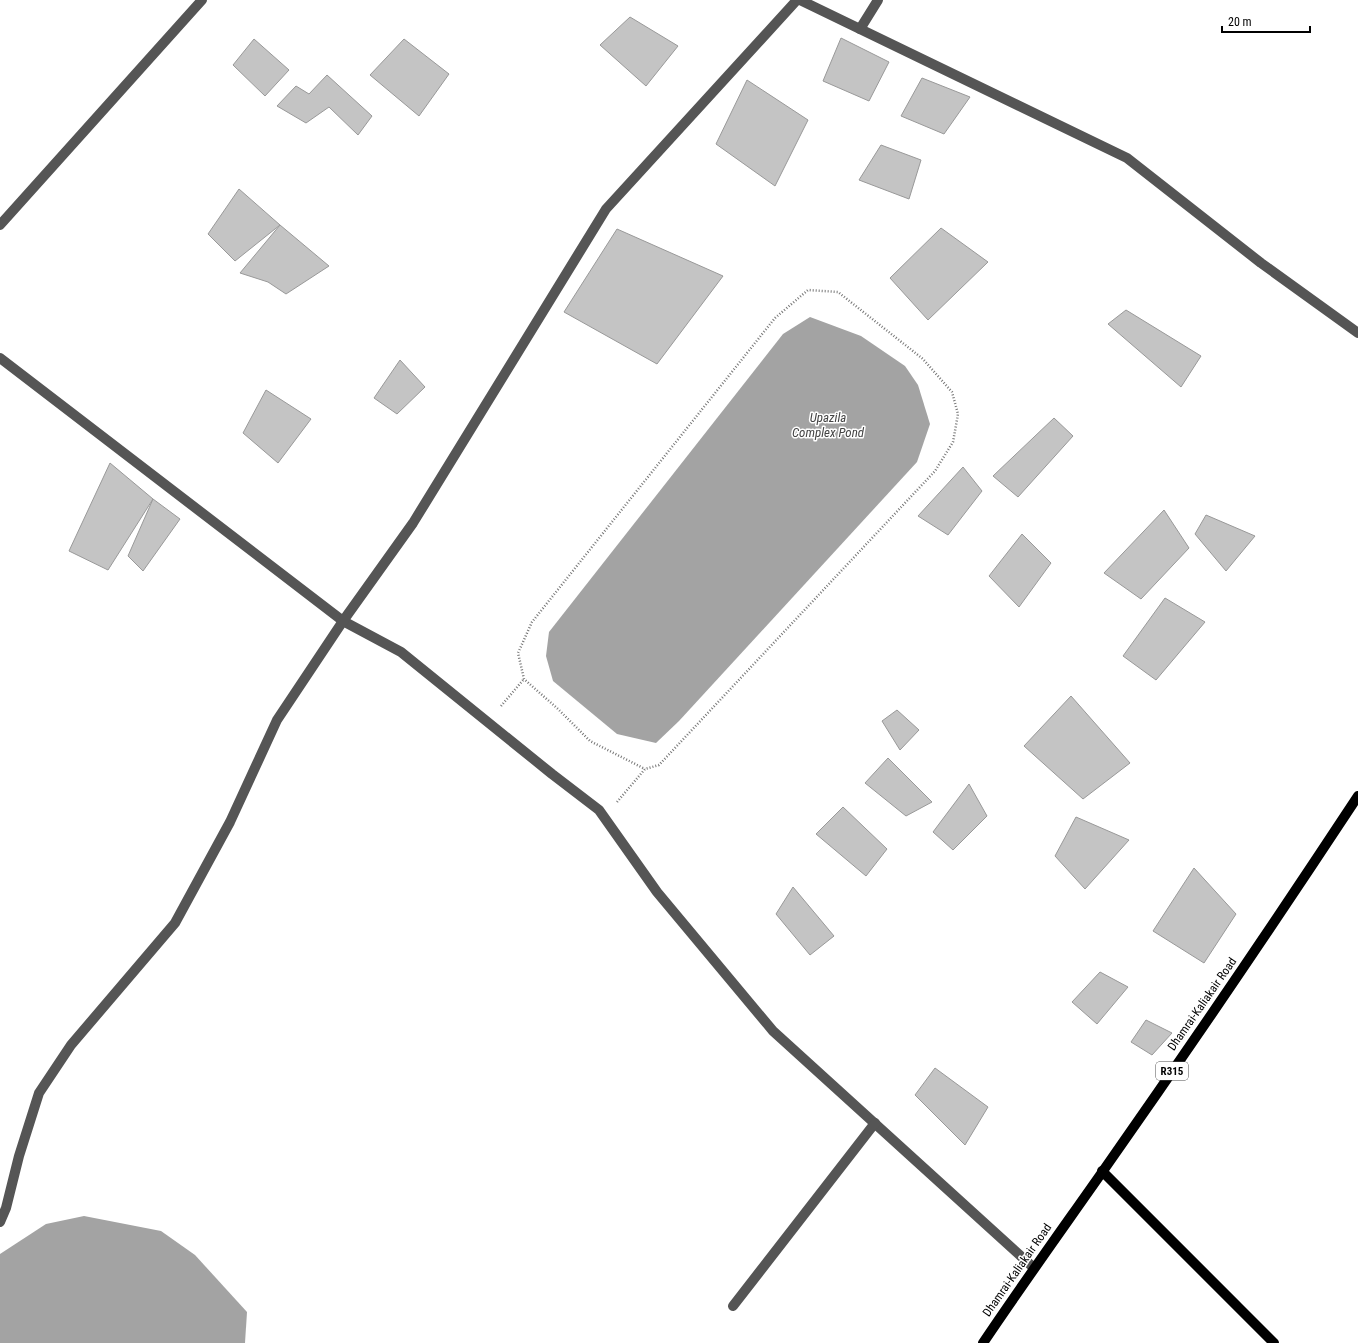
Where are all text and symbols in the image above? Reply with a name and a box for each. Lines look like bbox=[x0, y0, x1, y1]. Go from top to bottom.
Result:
scale bar bbox=[1222, 8, 1310, 34]
text: 20 m bbox=[1228, 15, 1252, 29]
water label: Upazila Complex Pond bbox=[792, 410, 865, 440]
street label: Dhamrai-Kaliakair Road bbox=[1165, 955, 1239, 1053]
road number: R315 bbox=[1156, 1062, 1188, 1080]
street label: Dhamrai-Kaliakair Road bbox=[980, 1221, 1054, 1319]

